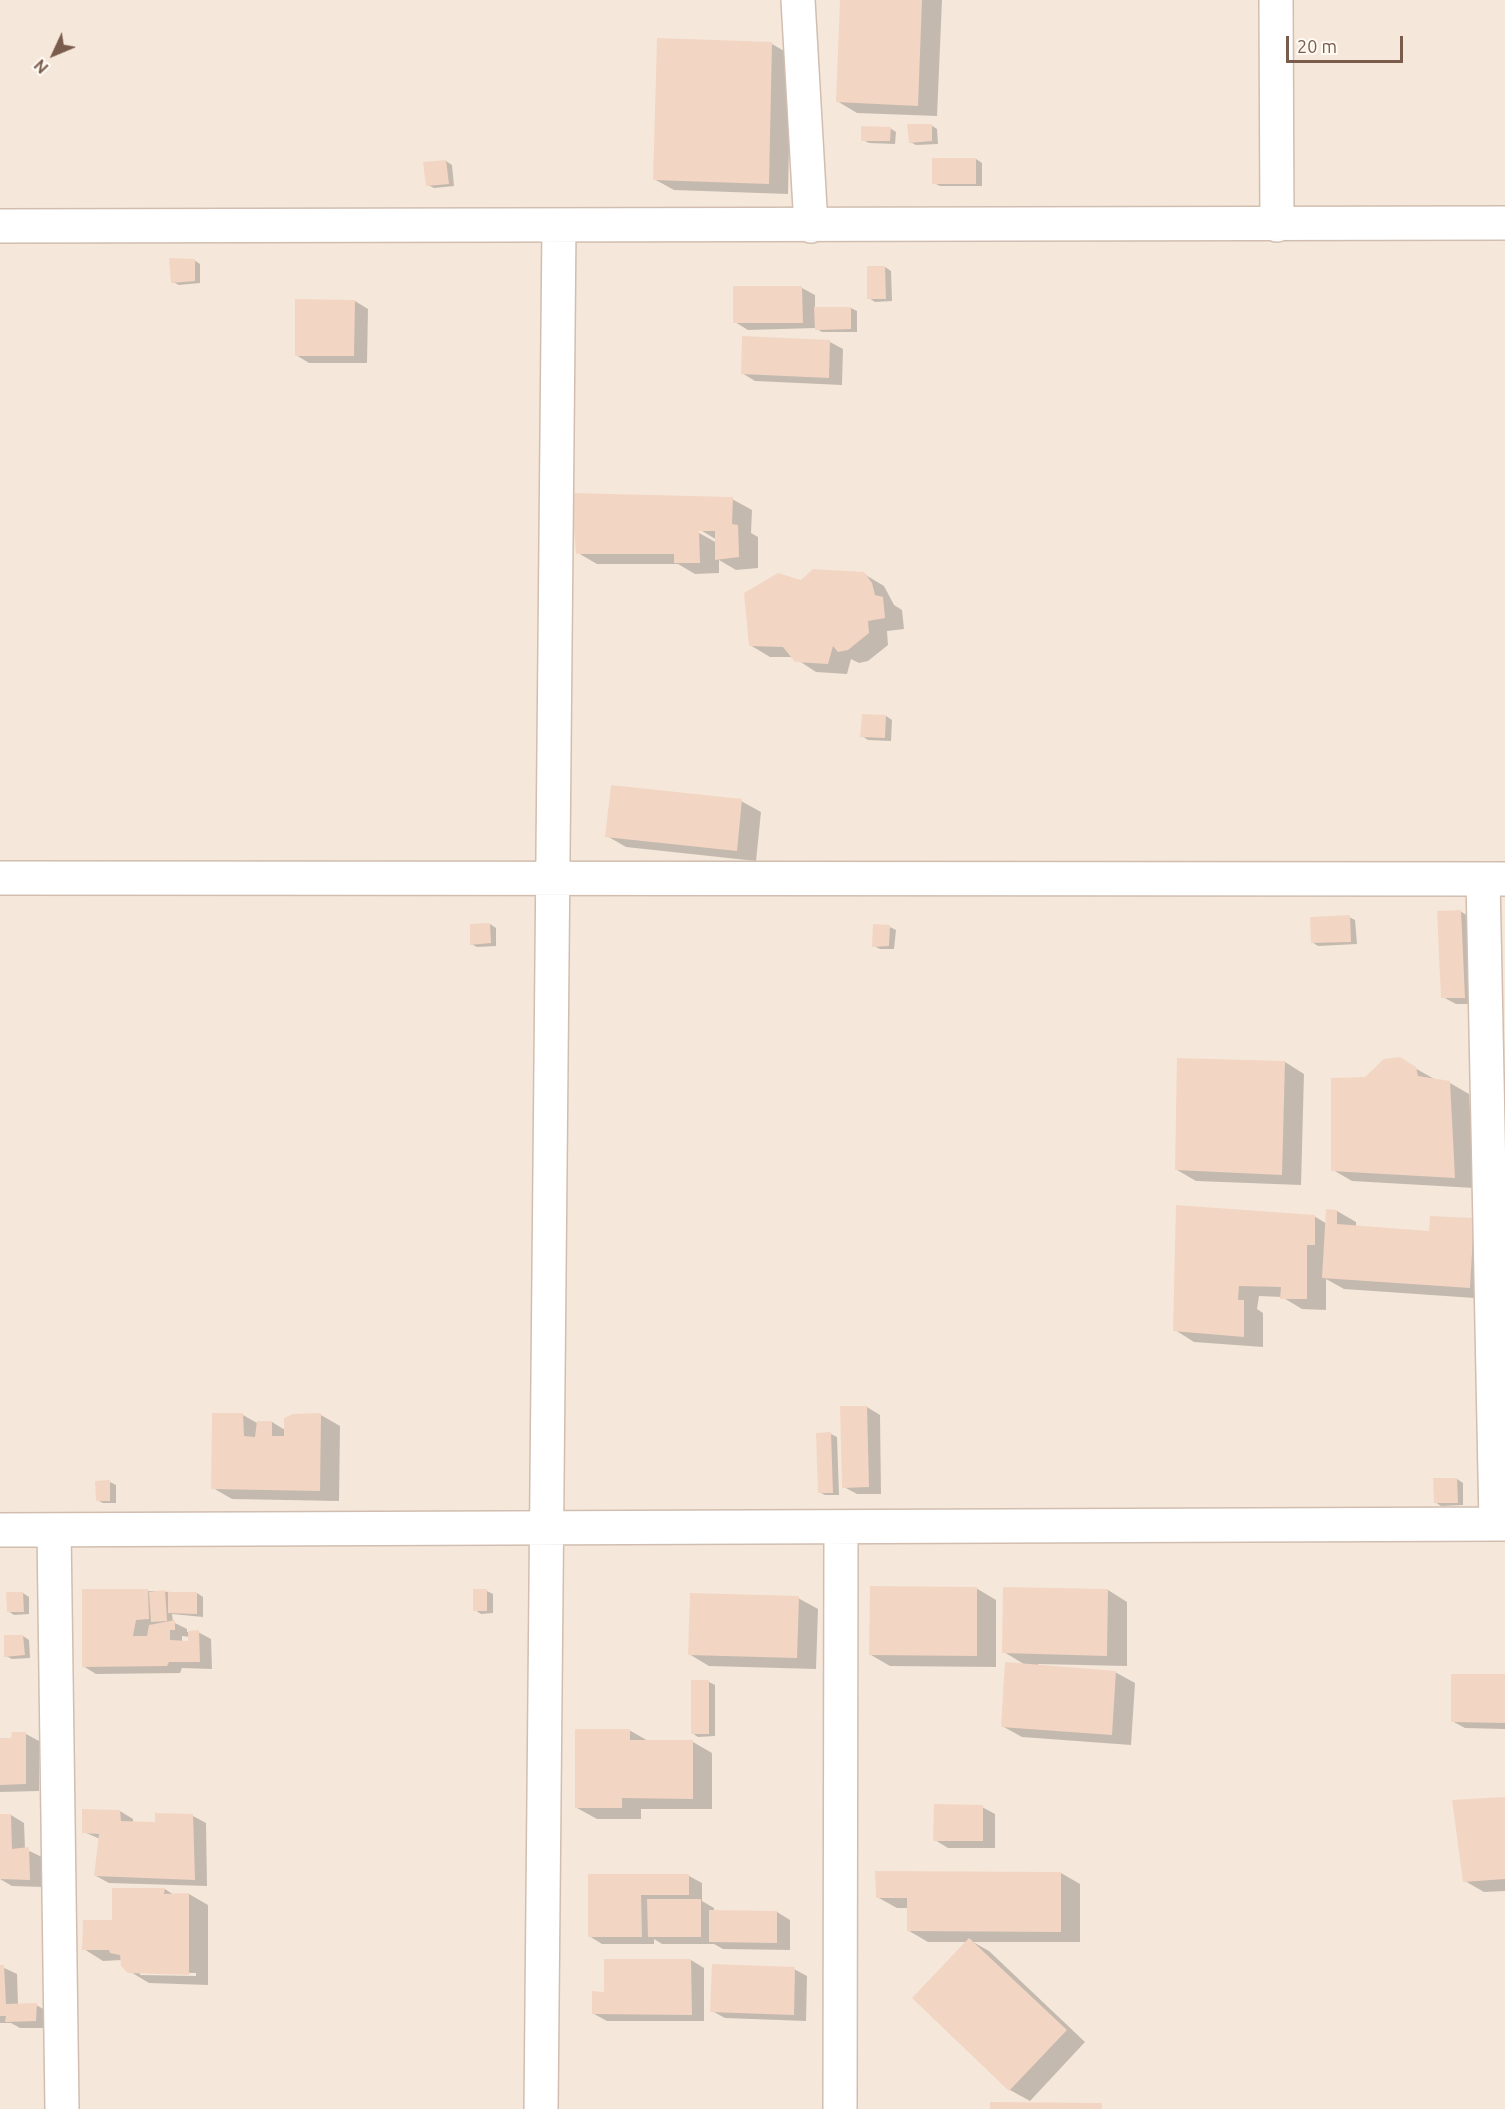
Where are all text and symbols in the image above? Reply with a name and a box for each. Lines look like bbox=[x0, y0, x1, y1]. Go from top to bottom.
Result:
north arrow bbox=[24, 24, 84, 84]
scale bar bbox=[1289, 24, 1406, 62]
text: 20 m bbox=[1297, 36, 1337, 56]
text: N bbox=[30, 56, 52, 77]

